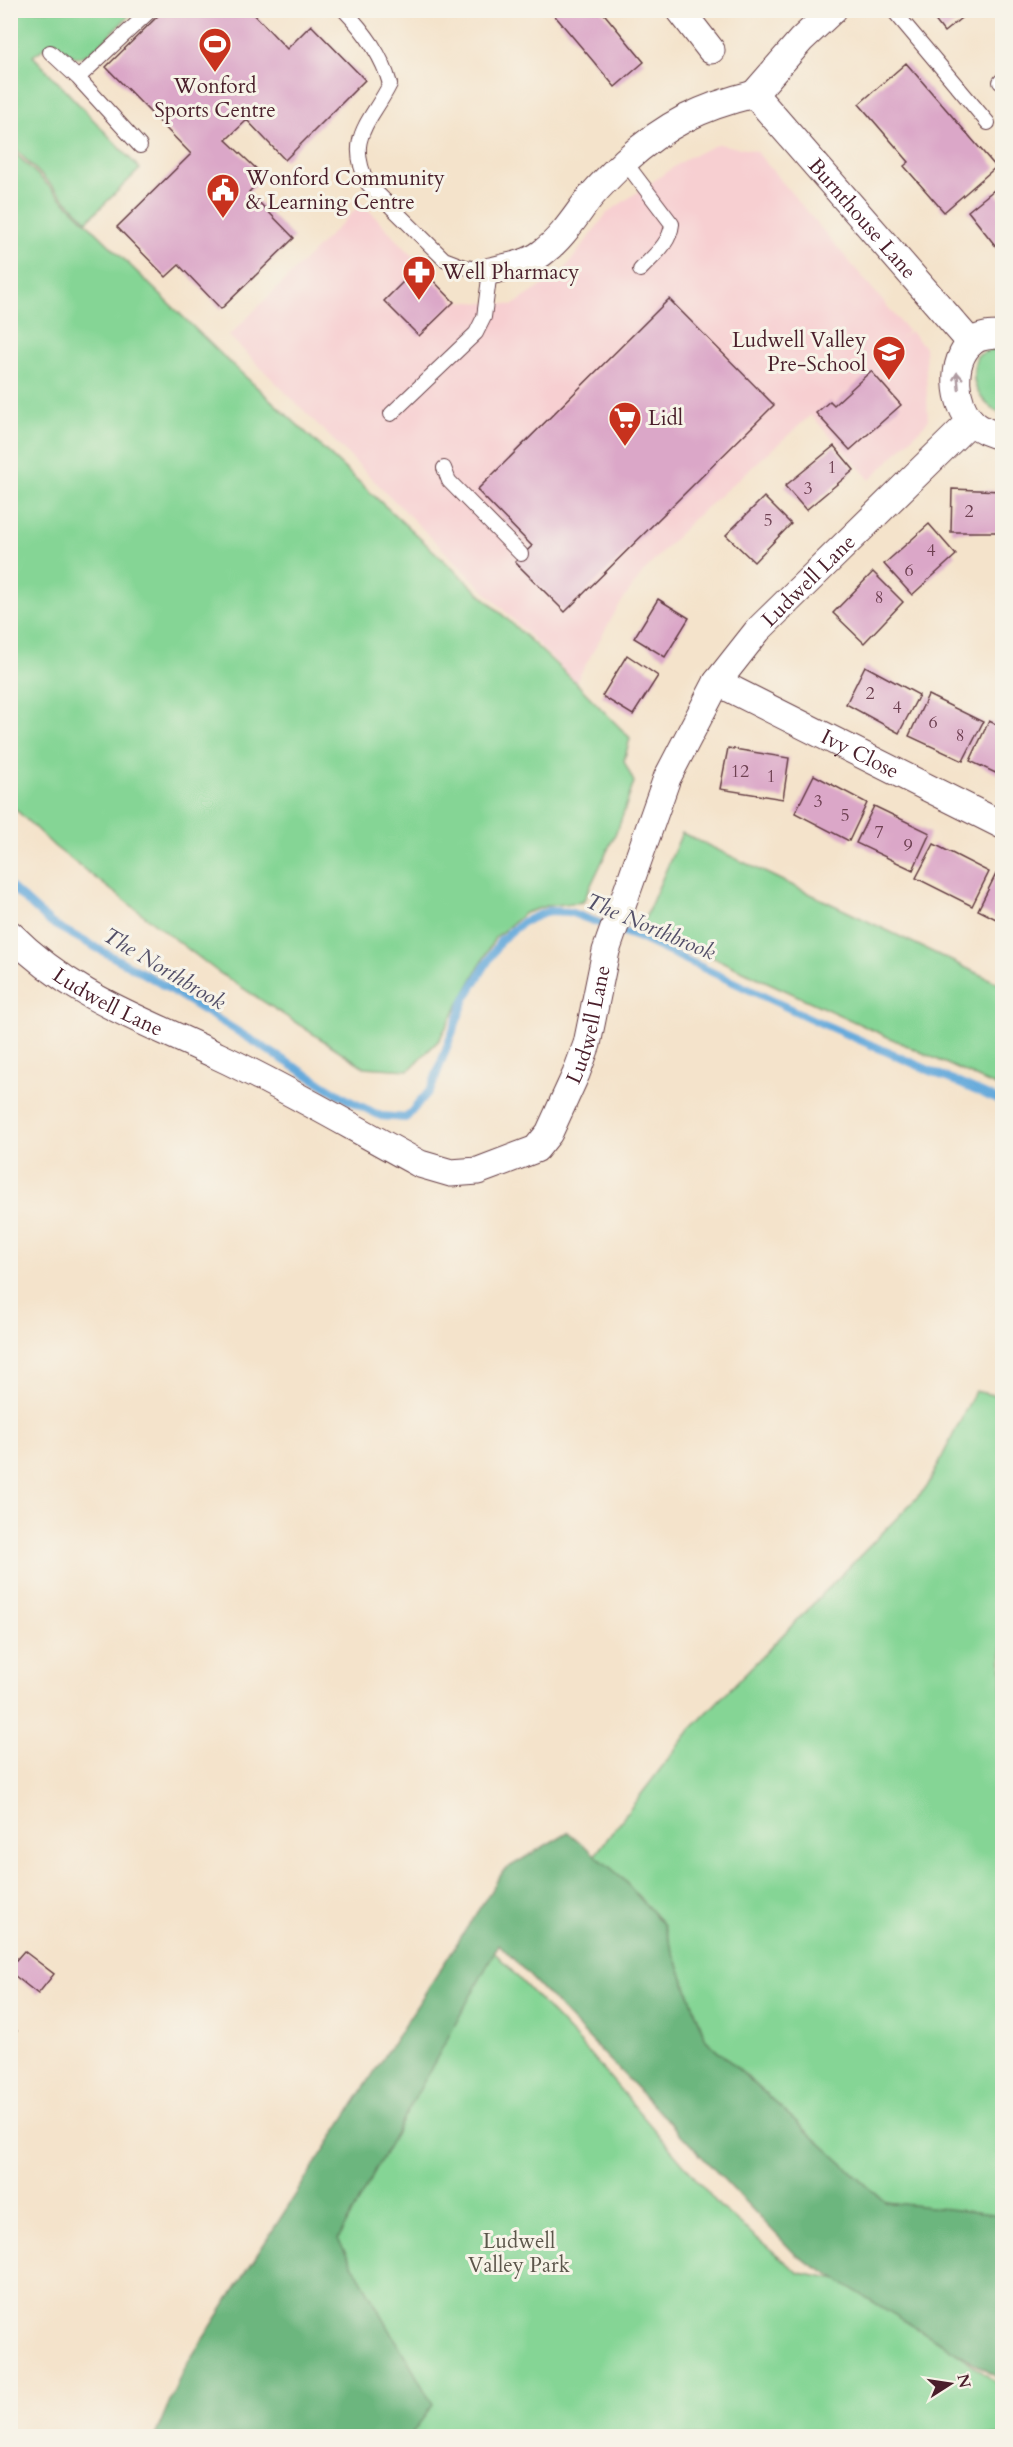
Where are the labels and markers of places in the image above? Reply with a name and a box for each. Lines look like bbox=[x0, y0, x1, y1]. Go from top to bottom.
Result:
sports icon: Wonford Sports Centre bbox=[197, 26, 233, 73]
place label: Wonford Sports Centre bbox=[154, 72, 276, 125]
place label: Wonford Community & Learning Centre bbox=[245, 164, 445, 217]
public building icon: Wonford Community & Learning Centre bbox=[205, 172, 241, 219]
pharmacy icon: Well Pharmacy bbox=[401, 254, 437, 301]
place label: Well Pharmacy bbox=[441, 258, 579, 287]
place label: Ludwell Valley Pre-School bbox=[732, 326, 866, 379]
school or university icon: Ludwell Valley Pre-School bbox=[871, 334, 907, 381]
supermarket icon: Lidl bbox=[607, 400, 643, 447]
place label: Lidl bbox=[648, 404, 683, 433]

